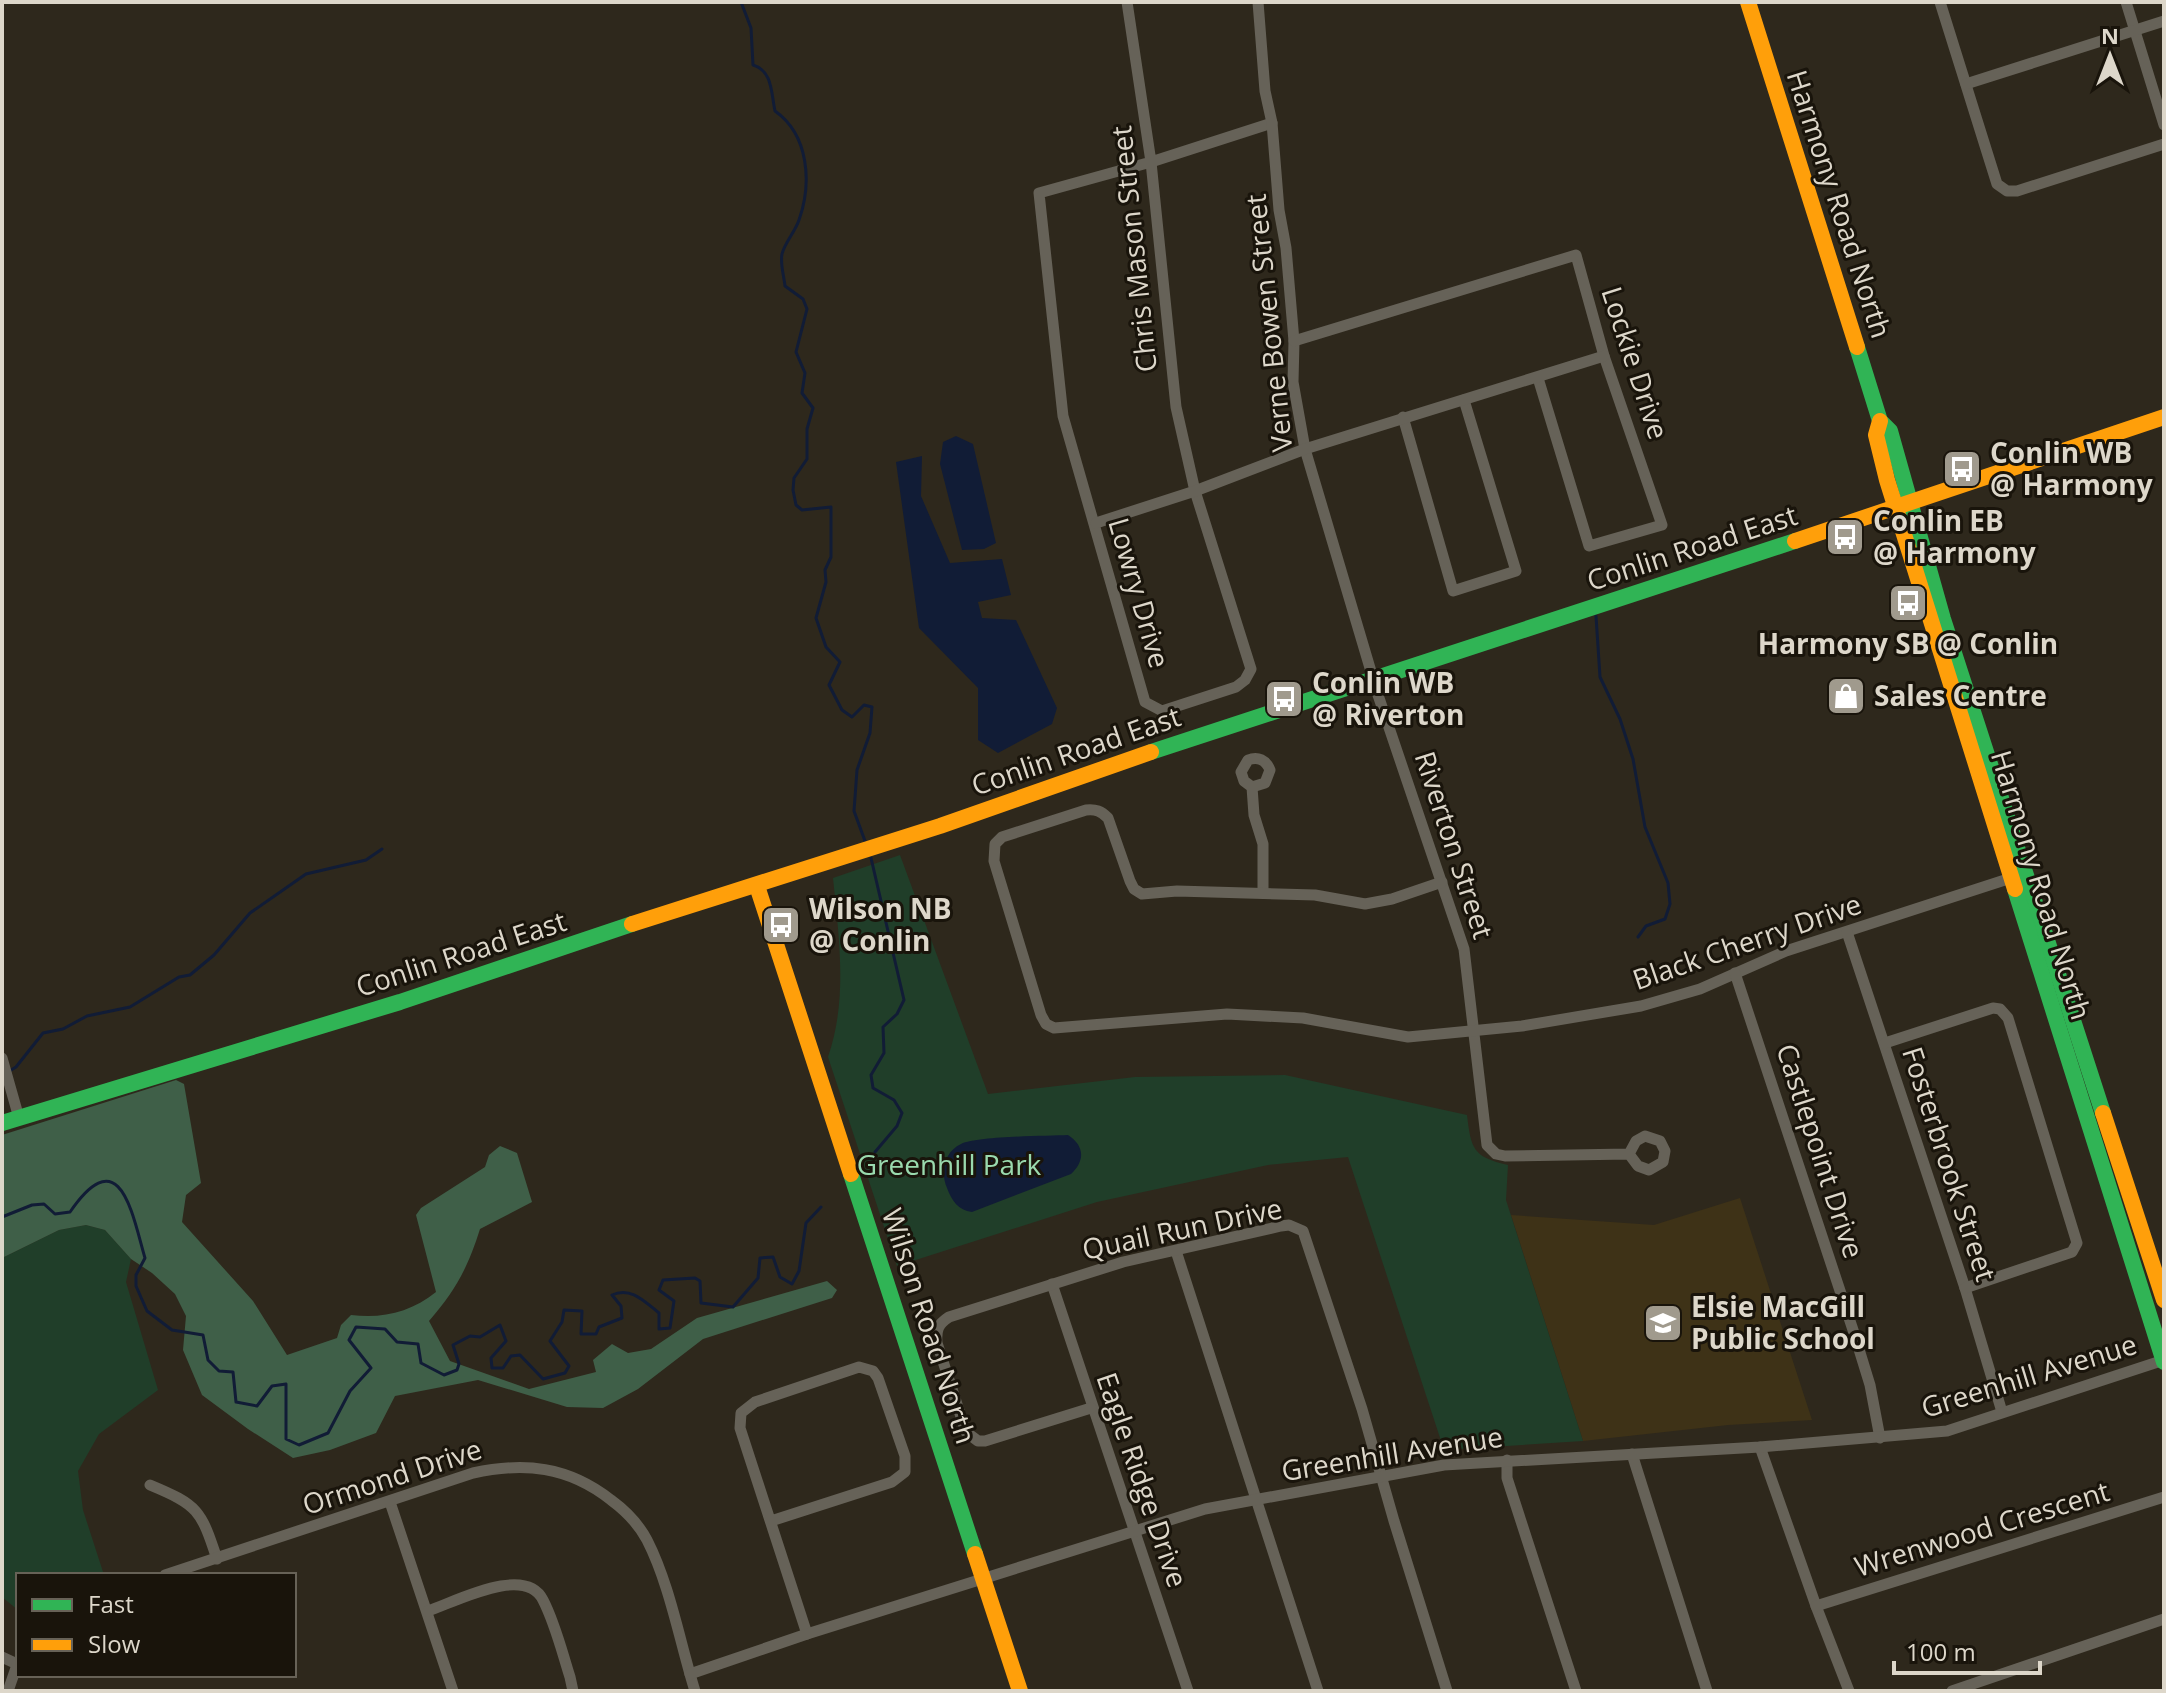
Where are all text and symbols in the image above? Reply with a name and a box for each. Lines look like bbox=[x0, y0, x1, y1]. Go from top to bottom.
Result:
north arrow bbox=[2070, 16, 2150, 96]
text: N bbox=[2101, 20, 2119, 50]
street label: Harmony Road North bbox=[1779, 65, 1901, 342]
street label: Chris Mason Street bbox=[1101, 124, 1165, 374]
street label: Verne Bowen Street bbox=[1236, 192, 1300, 454]
street label: Lockie Drive bbox=[1593, 282, 1678, 444]
place label: Conlin WB @ Harmony bbox=[1990, 433, 2153, 503]
bus stop icon: Conlin WB @ Harmony bbox=[1941, 448, 1983, 490]
street label: Conlin Road East bbox=[1582, 495, 1802, 599]
place label: Conlin EB @ Harmony bbox=[1873, 501, 2036, 571]
street label: Lowry Drive bbox=[1100, 513, 1180, 672]
bus stop icon: Conlin EB @ Harmony bbox=[1824, 516, 1866, 558]
bus stop icon: Harmony SB @ Conlin bbox=[1887, 582, 1929, 624]
place label: Harmony SB @ Conlin bbox=[1758, 624, 2058, 662]
place label: Conlin WB @ Riverton bbox=[1312, 663, 1465, 733]
shop icon: Sales Centre bbox=[1825, 675, 1867, 717]
place label: Sales Centre bbox=[1874, 676, 2047, 714]
bus stop icon: Conlin WB @ Riverton bbox=[1263, 678, 1305, 720]
street label: Conlin Road East bbox=[966, 696, 1185, 804]
street label: Riverton Street bbox=[1407, 746, 1503, 943]
street label: Harmony Road North bbox=[1983, 746, 2101, 1024]
street label: Black Cherry Drive bbox=[1627, 884, 1866, 998]
place label: Wilson NB @ Conlin bbox=[809, 889, 952, 959]
street label: Conlin Road East bbox=[351, 901, 571, 1005]
bus stop icon: Wilson NB @ Conlin bbox=[760, 904, 802, 946]
street label: Castlepoint Drive bbox=[1768, 1039, 1874, 1263]
street label: Fosterbrook Street bbox=[1894, 1042, 2006, 1286]
park label: Greenhill Park bbox=[857, 1145, 1042, 1183]
street label: Quail Run Drive bbox=[1078, 1188, 1285, 1268]
street label: Wilson Road North bbox=[874, 1203, 986, 1448]
place label: Elsie MacGill Public School bbox=[1691, 1287, 1875, 1357]
school or university icon: Elsie MacGill Public School bbox=[1642, 1302, 1684, 1344]
street label: Greenhill Avenue bbox=[1916, 1324, 2141, 1426]
street label: Eagle Ridge Drive bbox=[1088, 1367, 1197, 1592]
street label: Greenhill Avenue bbox=[1278, 1417, 1505, 1489]
street label: Ormond Drive bbox=[297, 1429, 486, 1523]
street label: Wrenwood Crescent bbox=[1850, 1471, 2114, 1585]
legend bbox=[16, 1573, 296, 1677]
text: Fast bbox=[88, 1587, 134, 1620]
scale bar bbox=[1894, 1625, 2040, 1675]
text: Slow bbox=[88, 1627, 141, 1660]
text: 100 m bbox=[1906, 1635, 1976, 1668]

